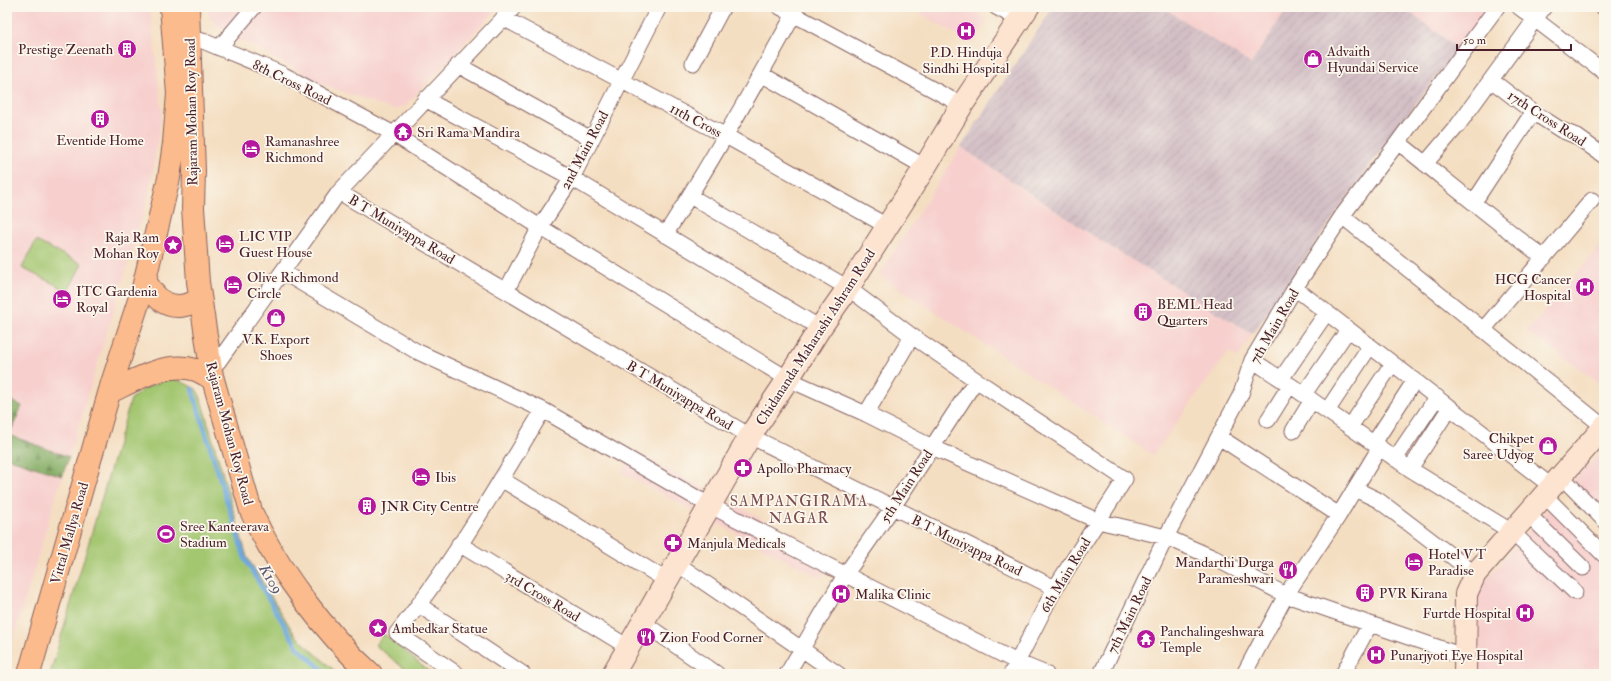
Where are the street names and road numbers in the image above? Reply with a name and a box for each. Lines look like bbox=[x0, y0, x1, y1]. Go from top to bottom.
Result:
street label: Rajaram Mohan Roy Road bbox=[182, 38, 202, 186]
street label: 8th Cross Road bbox=[250, 56, 334, 109]
street label: 17th Cross Road bbox=[1504, 87, 1589, 150]
street label: 11th Cross bbox=[667, 100, 725, 141]
street label: 2nd Main Road bbox=[557, 108, 612, 192]
street label: B T Muniyappa Road bbox=[345, 191, 458, 269]
street label: Chidananda Maharashi Ashram Road bbox=[752, 246, 879, 429]
street label: 7th Main Road bbox=[1246, 286, 1303, 367]
street label: B T Muniyappa Road bbox=[623, 357, 736, 435]
street label: Rajaram Mohan Roy Road bbox=[201, 360, 257, 507]
street label: 5th Main Road bbox=[877, 447, 936, 526]
street label: Vittal Mallya Road bbox=[47, 480, 93, 586]
street label: B T Muniyappa Road bbox=[908, 511, 1025, 581]
street label: 6th Main Road bbox=[1036, 535, 1094, 616]
street label: 3rd Cross Road bbox=[502, 567, 583, 625]
street label: 7th Main Road bbox=[1103, 574, 1155, 657]

